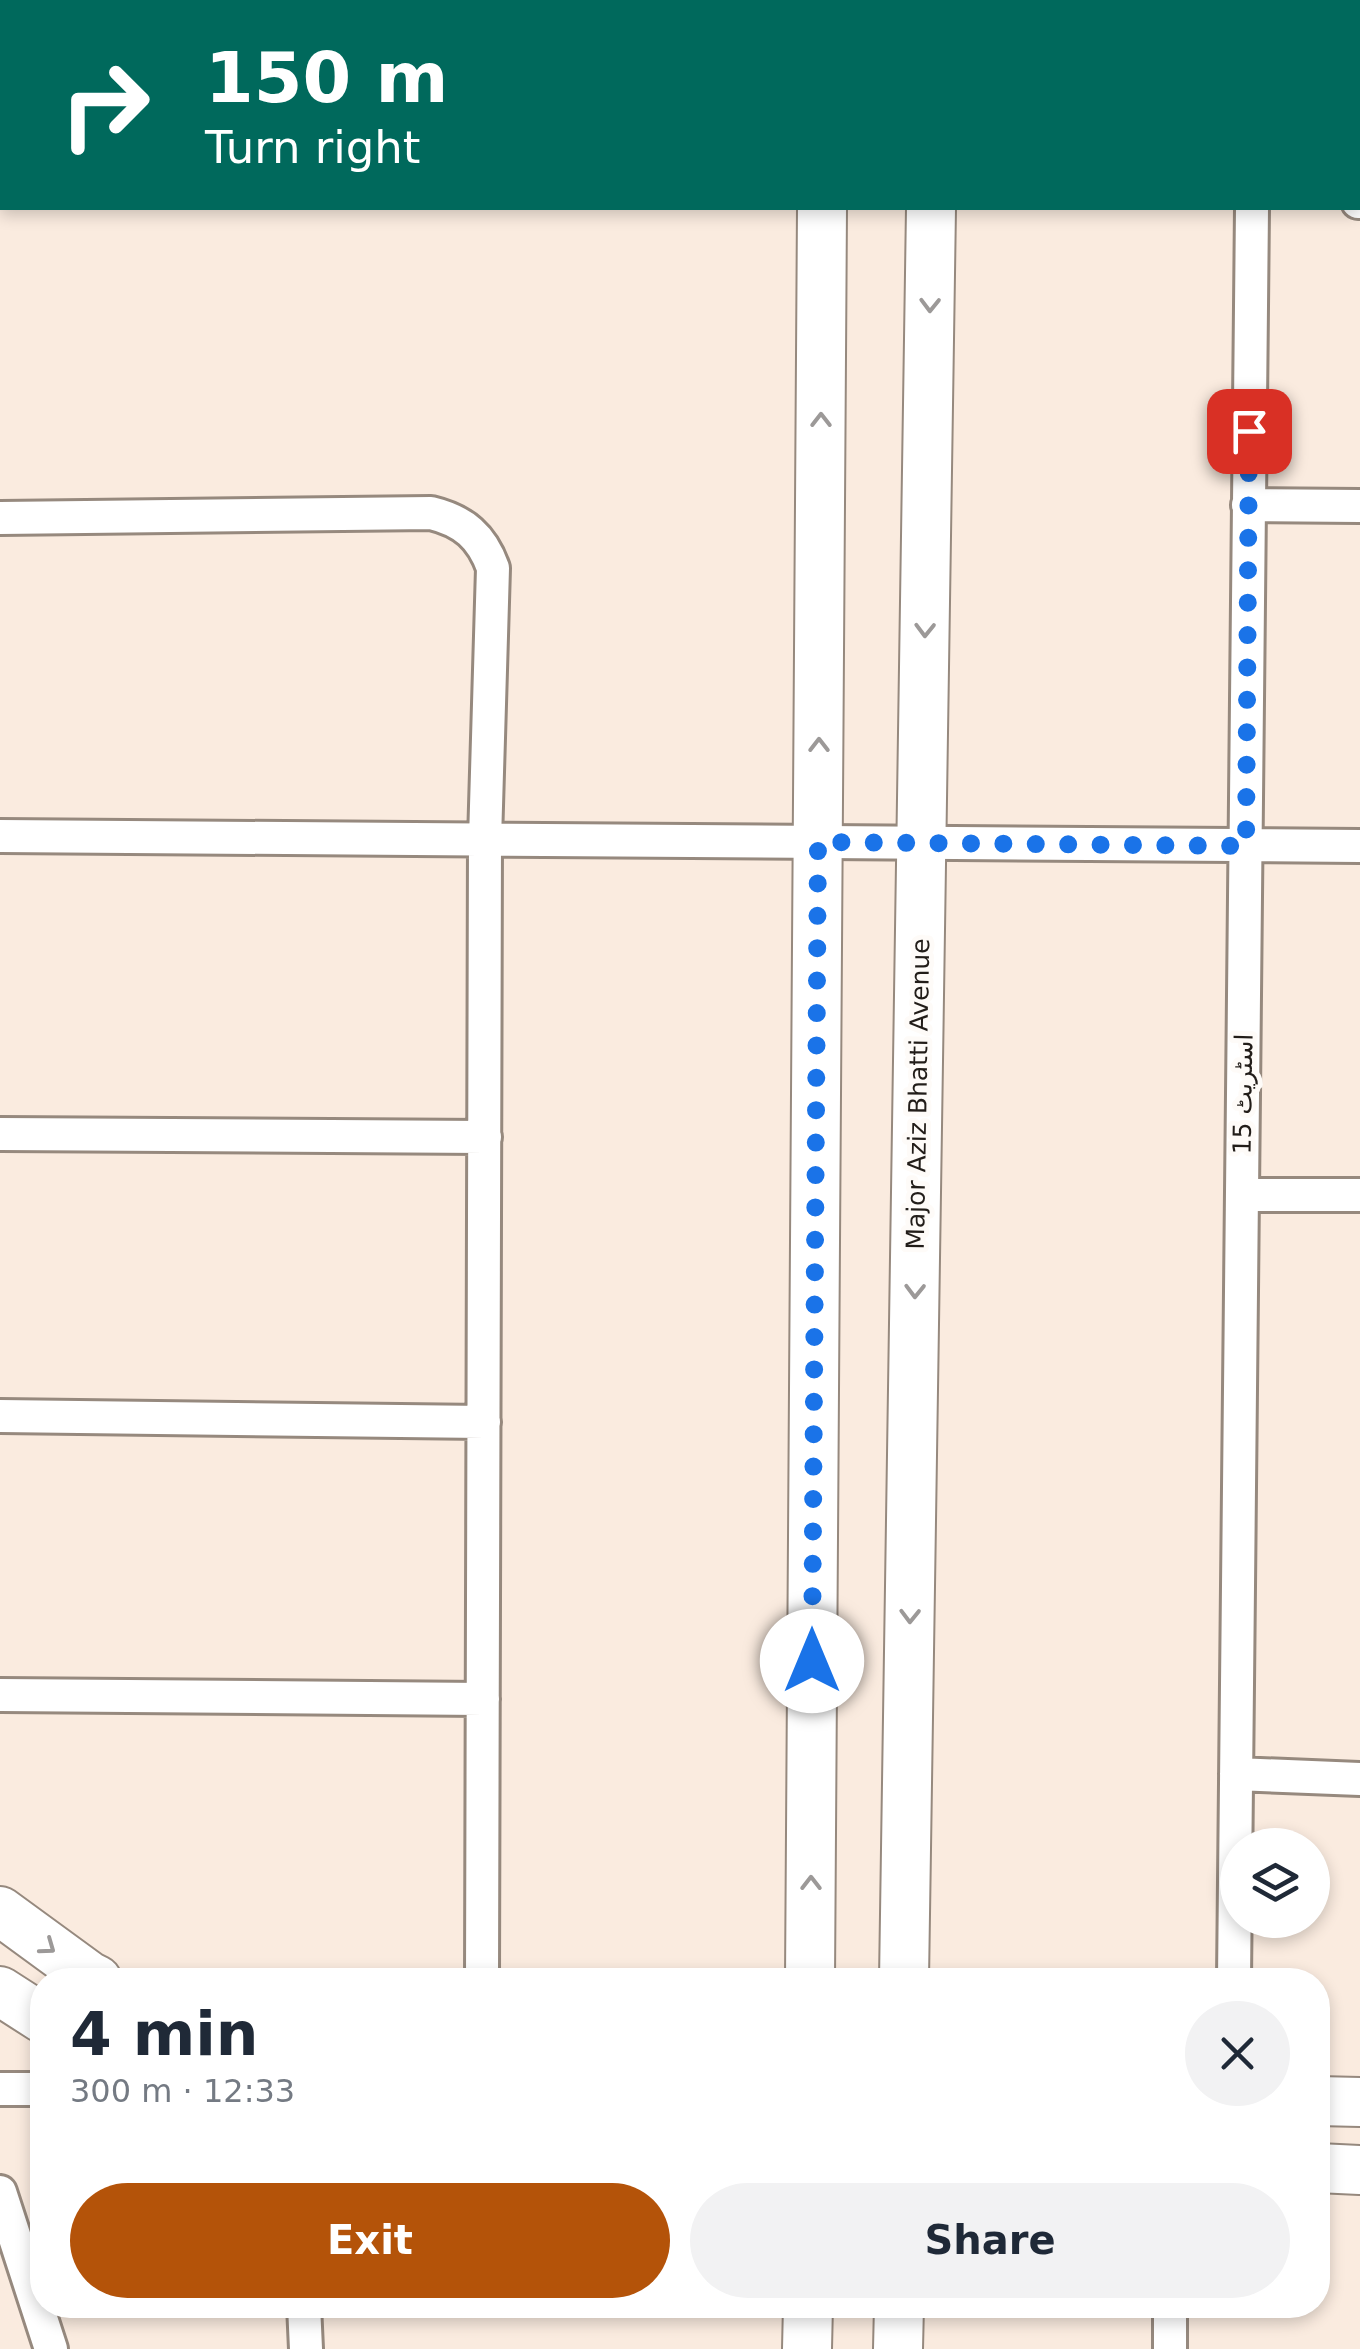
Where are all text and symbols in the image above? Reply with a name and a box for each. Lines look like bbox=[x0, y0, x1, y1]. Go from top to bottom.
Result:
text: 150 m bbox=[205, 37, 448, 119]
icon: right bbox=[40, 40, 170, 170]
text: Turn right bbox=[205, 121, 420, 174]
one-way arrow bbox=[919, 297, 940, 313]
pin bbox=[1207, 389, 1292, 474]
icon: arrive bbox=[1222, 404, 1277, 459]
one-way arrow bbox=[810, 411, 832, 426]
one-way arrow bbox=[914, 622, 935, 638]
one-way arrow bbox=[808, 736, 830, 752]
street label: Major Aziz Bhatti Avenue bbox=[901, 938, 935, 1250]
street label: اسٹریٹ 15 bbox=[1227, 1034, 1259, 1154]
one-way arrow bbox=[904, 1284, 926, 1299]
one-way arrow bbox=[899, 1608, 920, 1624]
position arrow bbox=[760, 1609, 864, 1713]
map controls bbox=[1220, 1828, 1330, 1938]
button: layers bbox=[1220, 1828, 1330, 1938]
one-way arrow bbox=[800, 1874, 822, 1890]
one-way arrow bbox=[37, 1935, 55, 1952]
text: 4 min bbox=[70, 1999, 258, 2069]
button: close bbox=[1185, 2001, 1290, 2106]
text: 300 m · 12:33 bbox=[70, 2072, 295, 2110]
button: Exit bbox=[70, 2183, 670, 2298]
button: Share bbox=[690, 2183, 1290, 2298]

